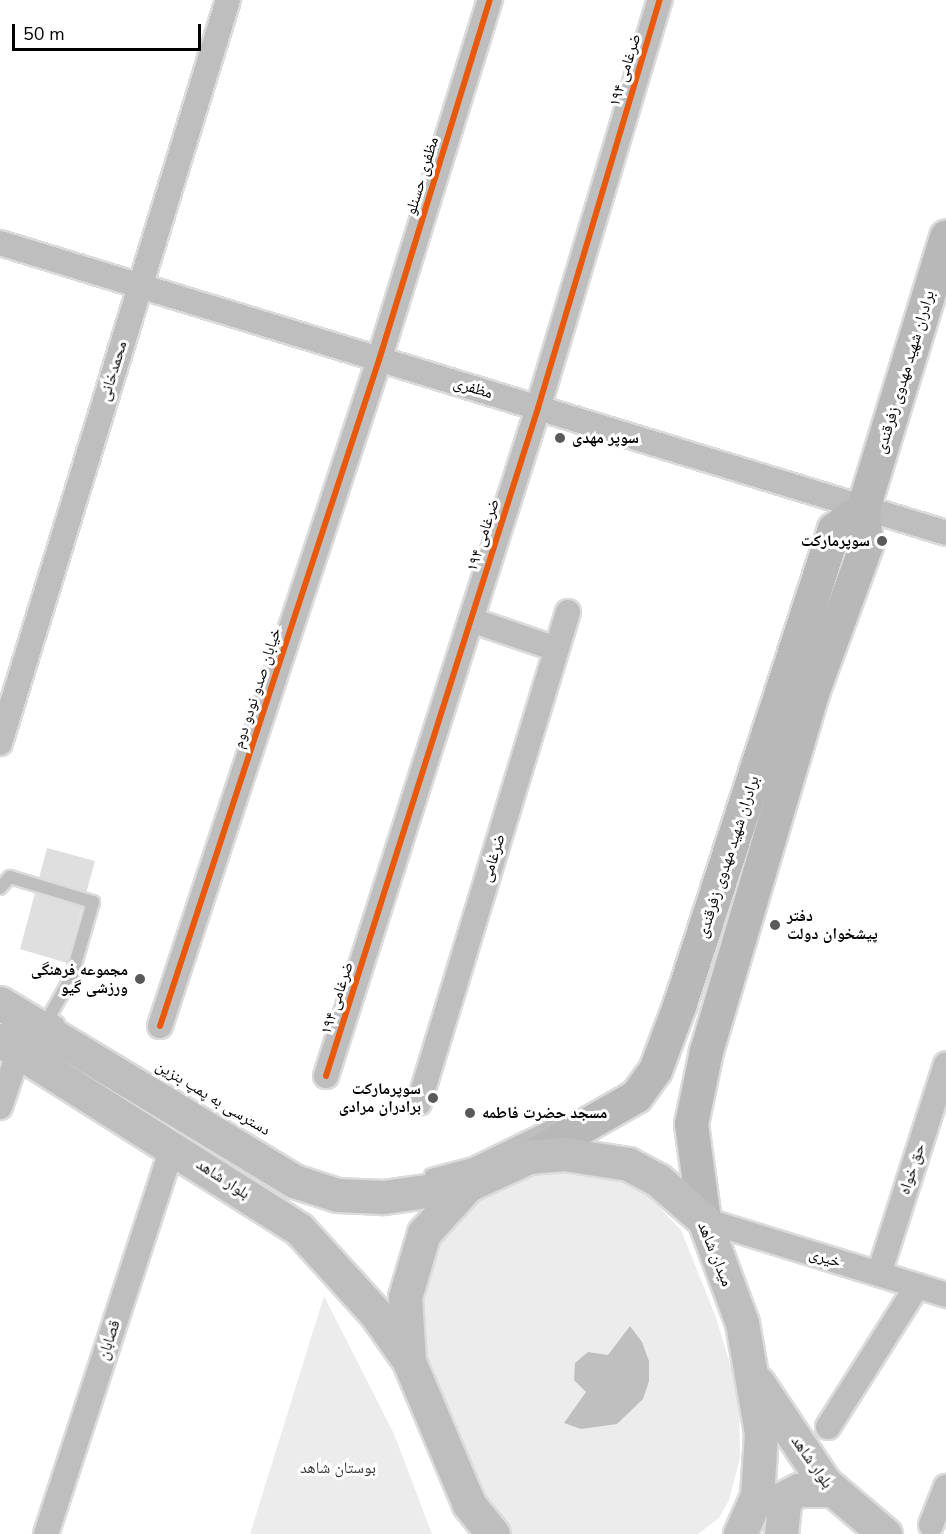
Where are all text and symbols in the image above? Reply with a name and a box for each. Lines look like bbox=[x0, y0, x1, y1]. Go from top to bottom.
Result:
scale bar bbox=[15, 12, 204, 50]
text: 50 m bbox=[23, 22, 65, 46]
street label: ضرغامی ۱۹۴ bbox=[605, 31, 645, 109]
street label: مظفری حسنلو bbox=[401, 135, 443, 217]
street label: برادران شهید مهدوی زفرقندی bbox=[871, 288, 939, 456]
street label: محمدخانی bbox=[95, 339, 131, 403]
street label: مظفری bbox=[451, 373, 495, 403]
place label: سوپر مهدی bbox=[572, 428, 639, 448]
marker: سوپر مهدی bbox=[553, 431, 567, 445]
street label: ضرغامی ۱۹۴ bbox=[462, 496, 504, 574]
place label: سوپرمارکت bbox=[801, 531, 870, 551]
marker: سوپرمارکت bbox=[875, 534, 889, 548]
street label: خیابان صدو نودو دوم bbox=[228, 625, 286, 751]
street label: برادران شهید مهدوی زفرقندی bbox=[693, 773, 763, 941]
street label: ضرغامی bbox=[477, 832, 509, 884]
place label: دفتر پیشخوان دولت bbox=[787, 906, 878, 944]
marker: دفتر پیشخوان دولت bbox=[768, 918, 782, 932]
street label: ضرغامی ۱۹۴ bbox=[316, 959, 358, 1037]
place label: مجموعه فرهنگی ورزشی گیو bbox=[31, 960, 128, 998]
marker: مجموعه فرهنگی ورزشی گیو bbox=[133, 972, 147, 986]
street label: دسترسی به پمپ بنزین bbox=[152, 1056, 274, 1140]
place label: سوپرمارکت برادران مرادی bbox=[339, 1079, 421, 1117]
marker: سوپرمارکت برادران مرادی bbox=[426, 1091, 440, 1105]
place label: مسجد حضرت فاطمه bbox=[482, 1103, 607, 1123]
marker: مسجد حضرت فاطمه bbox=[463, 1106, 477, 1120]
street label: حق خواه bbox=[895, 1141, 929, 1197]
street label: بلوار شاهد bbox=[193, 1155, 253, 1203]
street label: میدان شاهد bbox=[693, 1219, 737, 1289]
street label: خیری bbox=[807, 1244, 843, 1272]
street label: قصابان bbox=[94, 1318, 124, 1362]
street label: بلوار شاهد bbox=[787, 1432, 837, 1492]
park label: بوستان شاهد bbox=[300, 1458, 376, 1478]

